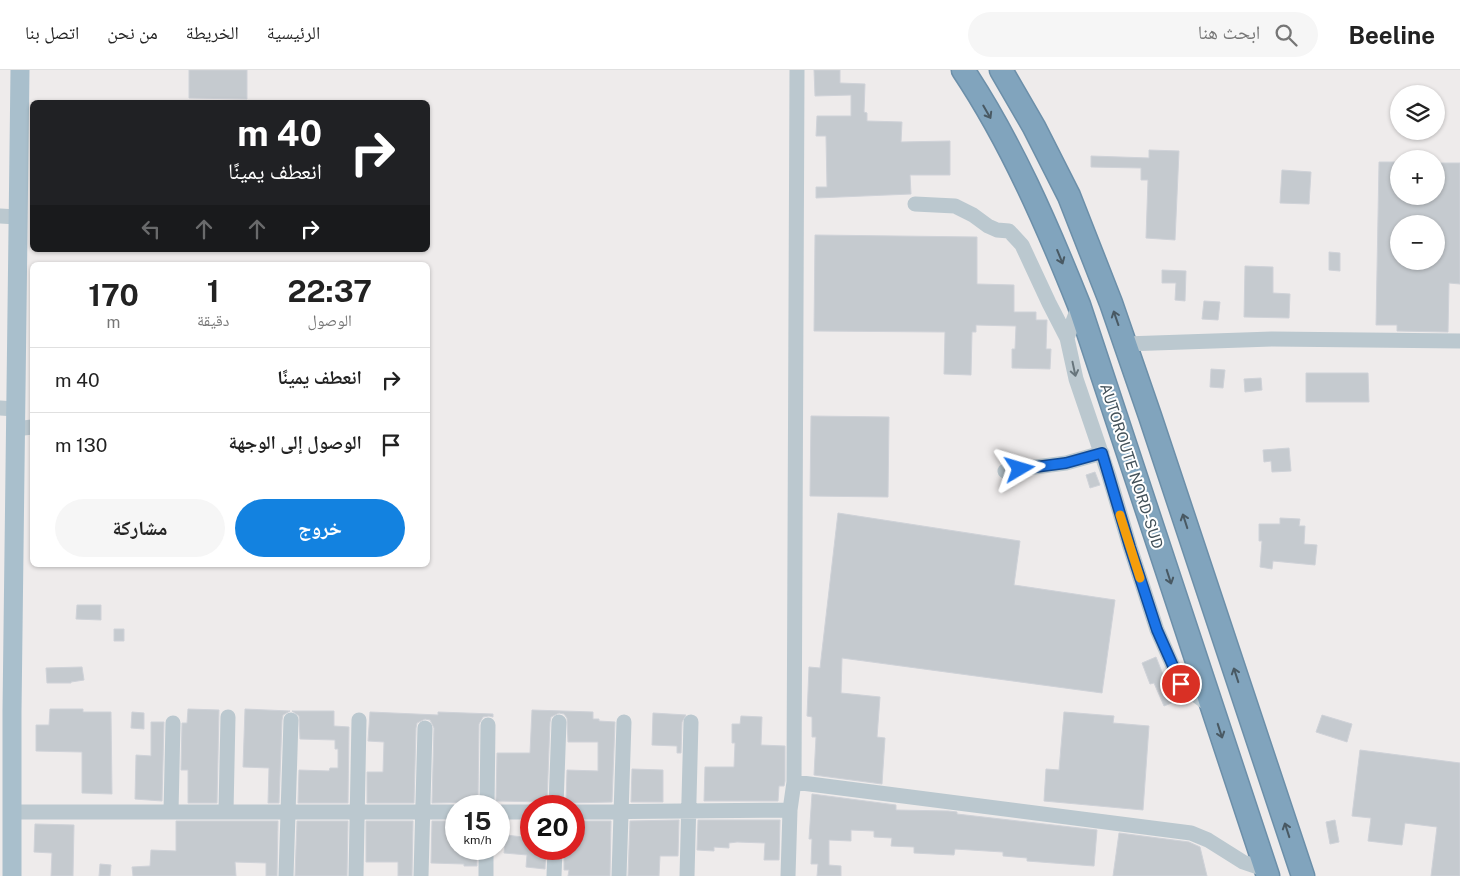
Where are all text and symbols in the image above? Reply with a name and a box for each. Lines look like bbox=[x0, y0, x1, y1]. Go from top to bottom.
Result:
search box bbox=[968, 12, 1318, 57]
text: ابحث هنا bbox=[1198, 21, 1260, 43]
icon: search bbox=[1272, 21, 1300, 49]
text: Beeline bbox=[1348, 21, 1435, 49]
text: اتصل بنا bbox=[25, 22, 79, 43]
text: من نحن bbox=[107, 22, 158, 43]
text: الخريطة bbox=[186, 22, 239, 43]
text: الرئيسية bbox=[267, 22, 320, 43]
map controls bbox=[1390, 85, 1445, 270]
button: layers bbox=[1390, 85, 1445, 140]
one-way arrow bbox=[983, 104, 993, 119]
text: 40 m bbox=[237, 113, 322, 154]
icon: right bbox=[340, 120, 405, 185]
button: + bbox=[1390, 150, 1445, 205]
text: انعطف يمينًا bbox=[228, 158, 322, 184]
icon: left bbox=[137, 215, 165, 243]
icon: ahead bbox=[190, 215, 218, 243]
icon: ahead bbox=[243, 215, 271, 243]
icon: right bbox=[296, 215, 324, 243]
button: − bbox=[1390, 215, 1445, 270]
one-way arrow bbox=[1055, 249, 1065, 264]
text: 1 bbox=[207, 273, 220, 309]
text: 22:37 bbox=[288, 273, 372, 309]
text: 170 bbox=[88, 277, 139, 313]
one-way arrow bbox=[1111, 310, 1120, 326]
text: دقيقة bbox=[197, 311, 229, 330]
text: الوصول bbox=[308, 311, 352, 330]
text: m bbox=[107, 313, 120, 332]
one-way arrow bbox=[1070, 360, 1079, 376]
text: انعطف يمينًا bbox=[277, 366, 362, 388]
icon: right bbox=[377, 366, 405, 394]
text: 40 m bbox=[55, 369, 100, 391]
street label: AUTOROUTE NORD-SUD bbox=[1097, 381, 1167, 551]
text: الوصول إلى الوجهة bbox=[228, 431, 362, 453]
icon: arrive bbox=[377, 431, 405, 459]
text: 130 m bbox=[55, 434, 107, 456]
position arrow bbox=[993, 442, 1045, 494]
button: مشاركة bbox=[55, 499, 225, 557]
button: خروج bbox=[235, 499, 405, 557]
one-way arrow bbox=[1180, 514, 1189, 530]
one-way arrow bbox=[1165, 568, 1174, 584]
pin bbox=[1160, 663, 1202, 705]
one-way arrow bbox=[1231, 668, 1240, 684]
icon: arrive bbox=[1167, 670, 1195, 698]
one-way arrow bbox=[1216, 722, 1226, 738]
speed limit sign: 20 bbox=[520, 795, 585, 860]
text: 15 bbox=[464, 806, 491, 836]
one-way arrow bbox=[1282, 822, 1292, 838]
text: km/h bbox=[463, 833, 492, 847]

